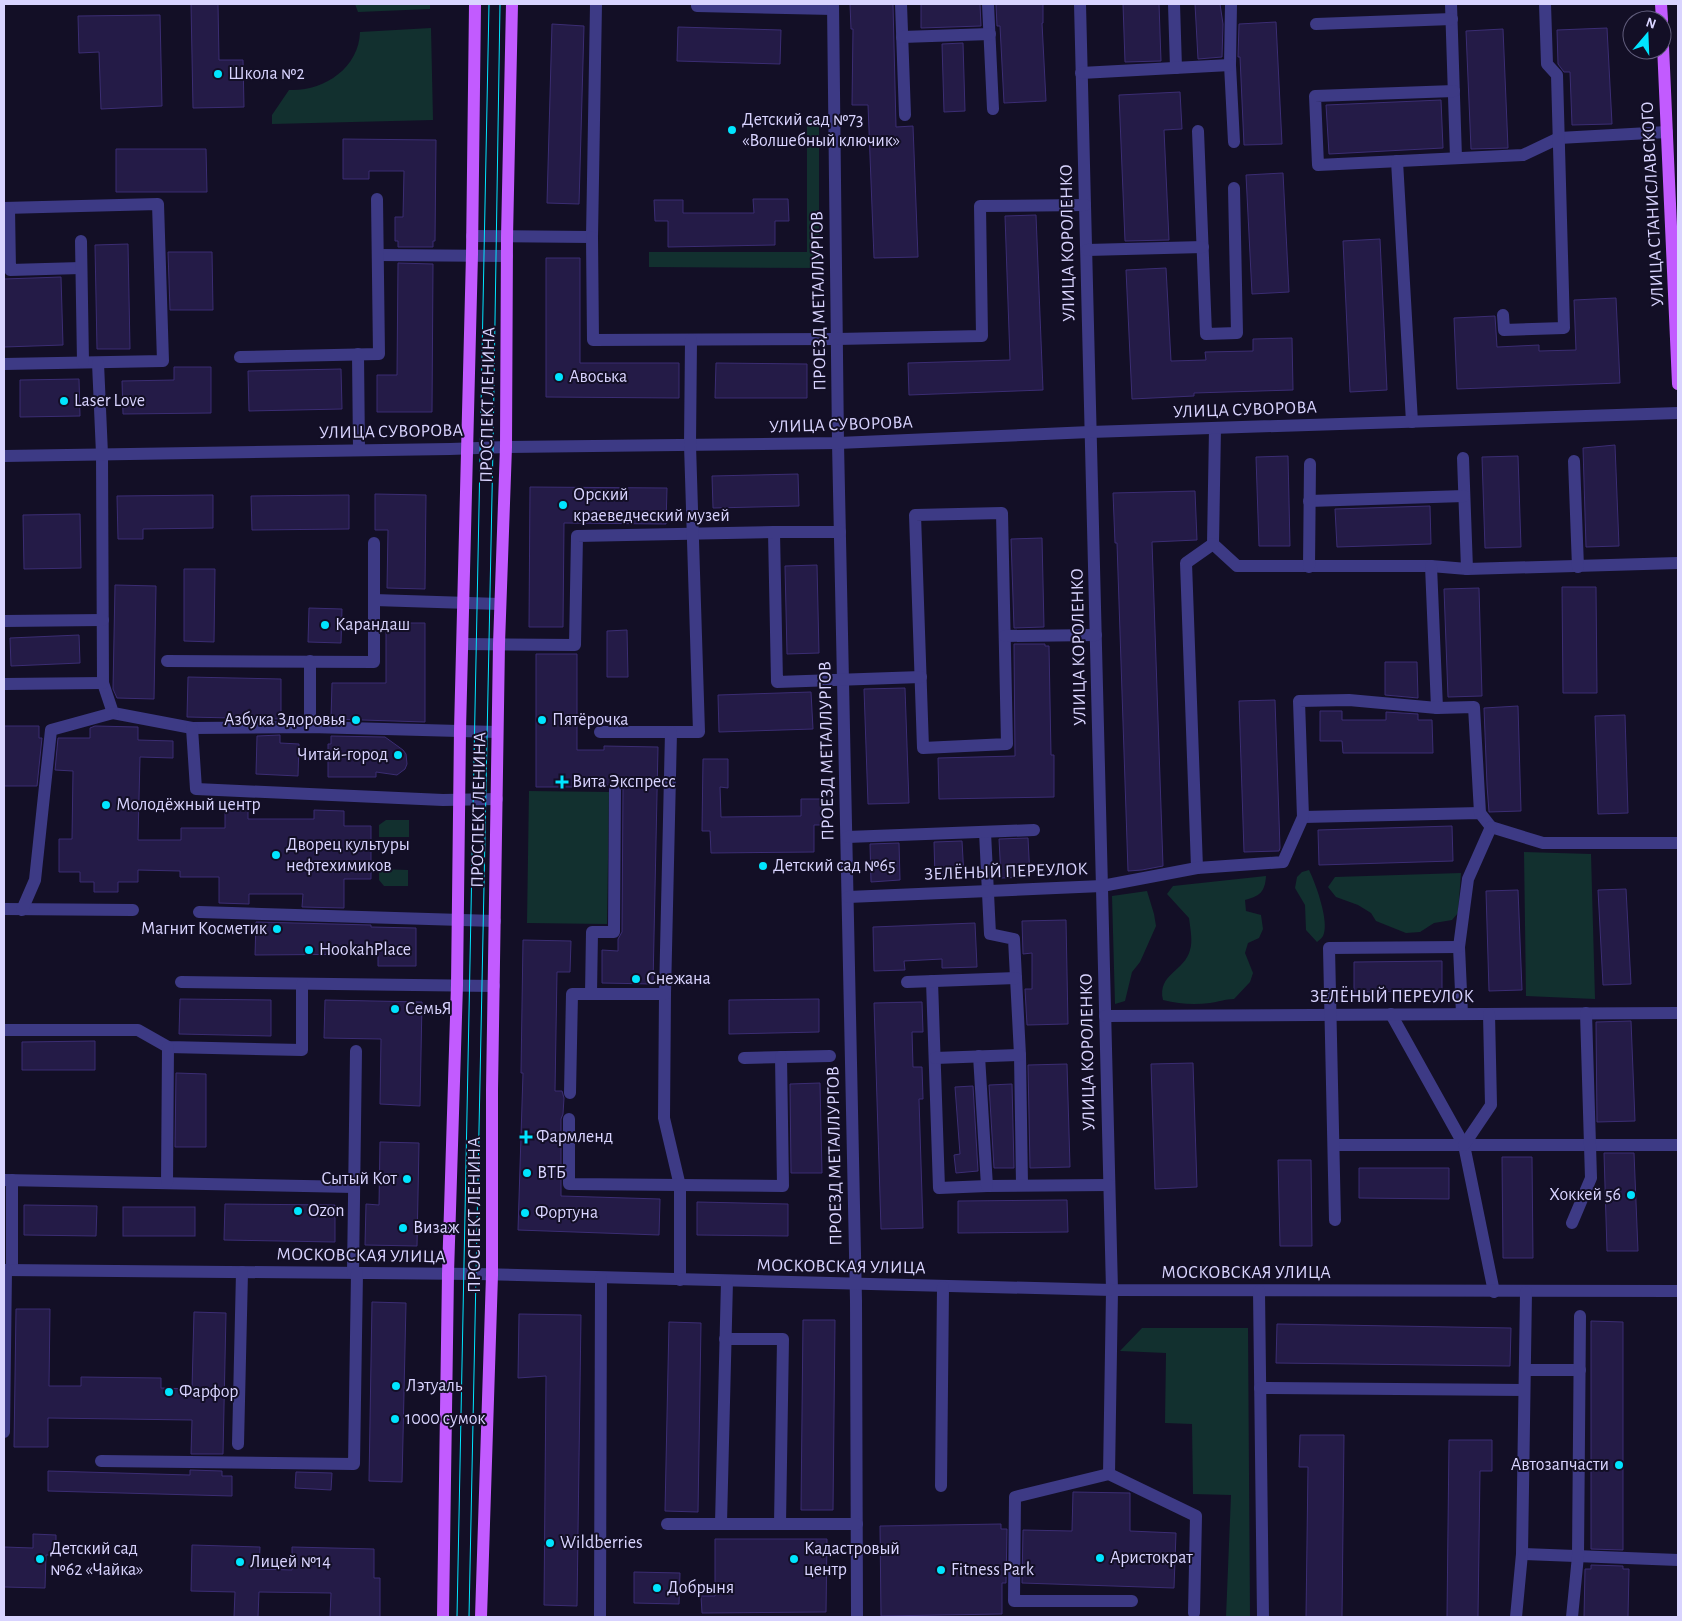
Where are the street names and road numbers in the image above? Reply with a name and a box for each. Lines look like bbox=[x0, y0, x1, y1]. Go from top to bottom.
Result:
street label: УЛИЦА СТАНИСЛАВСКОГО bbox=[1639, 101, 1667, 307]
street label: УЛИЦА КОРОЛЕНКО bbox=[1058, 164, 1078, 322]
street label: ПРОЕЗД МЕТАЛЛУРГОВ bbox=[808, 211, 830, 391]
street label: ПРОСПЕКТ ЛЕНИНА bbox=[478, 326, 498, 483]
street label: УЛИЦА СУВОРОВА bbox=[1173, 398, 1318, 422]
street label: УЛИЦА СУВОРОВА bbox=[769, 413, 914, 437]
street label: УЛИЦА СУВОРОВА bbox=[319, 422, 464, 442]
street label: УЛИЦА КОРОЛЕНКО bbox=[1069, 568, 1089, 726]
street label: ПРОЕЗД МЕТАЛЛУРГОВ bbox=[816, 661, 838, 841]
street label: ПРОСПЕКТ ЛЕНИНА bbox=[469, 731, 489, 888]
street label: ЗЕЛЁНЫЙ ПЕРЕУЛОК bbox=[924, 858, 1089, 884]
street label: УЛИЦА КОРОЛЕНКО bbox=[1078, 973, 1098, 1131]
street label: ЗЕЛЁНЫЙ ПЕРЕУЛОК bbox=[1310, 986, 1474, 1006]
street label: ПРОЕЗД МЕТАЛЛУРГОВ bbox=[824, 1066, 846, 1246]
street label: ПРОСПЕКТ ЛЕНИНА bbox=[466, 1137, 484, 1293]
street label: МОСКОВСКАЯ УЛИЦА bbox=[276, 1246, 446, 1266]
street label: МОСКОВСКАЯ УЛИЦА bbox=[756, 1257, 926, 1277]
street label: МОСКОВСКАЯ УЛИЦА bbox=[1161, 1264, 1331, 1282]

